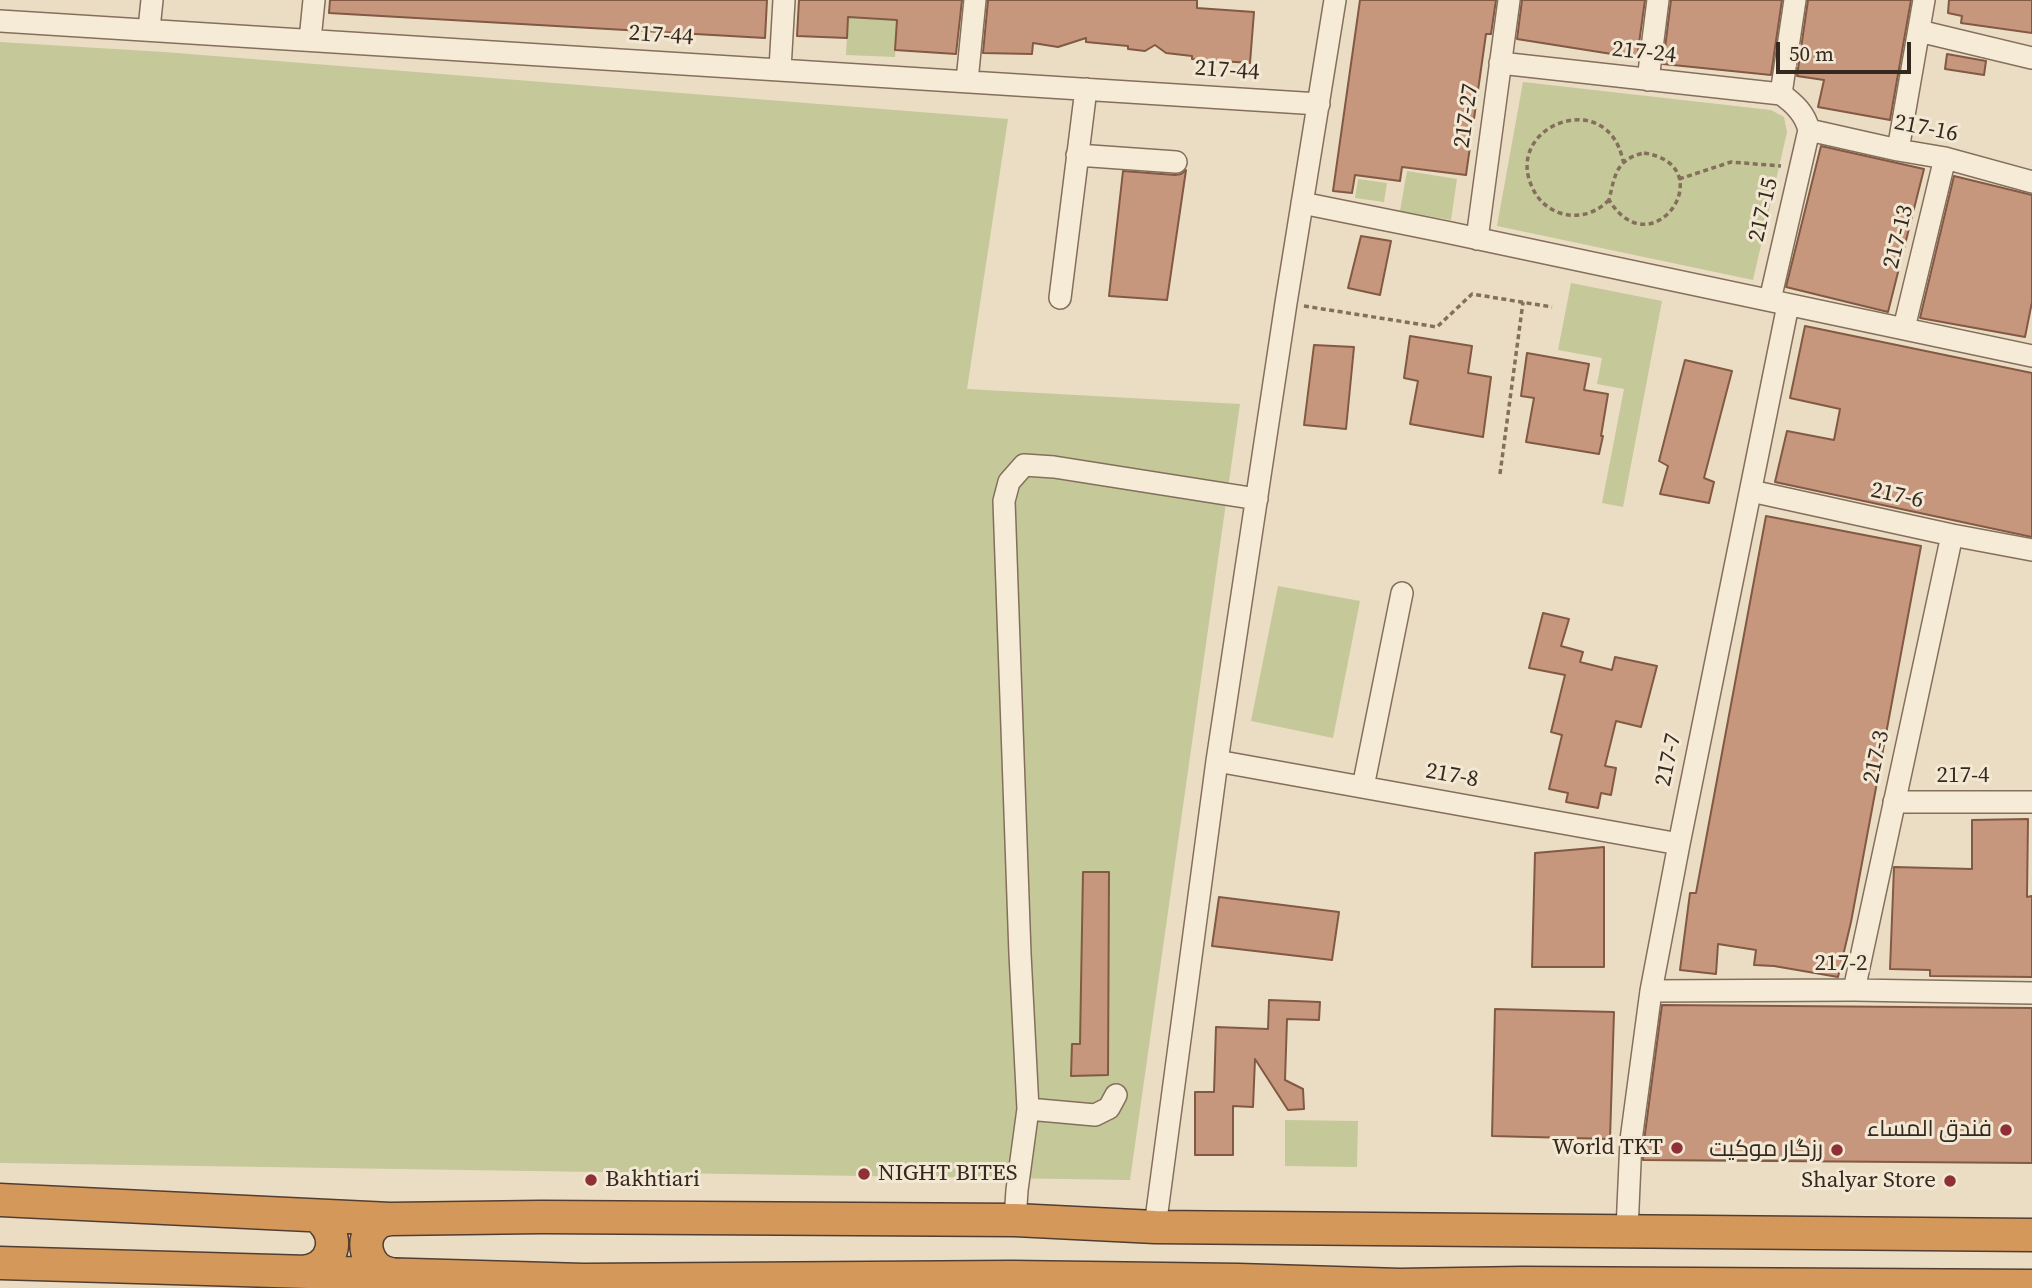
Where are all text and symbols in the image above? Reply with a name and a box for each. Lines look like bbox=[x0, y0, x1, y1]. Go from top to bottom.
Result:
street label: 217-44 bbox=[628, 20, 694, 52]
scale bar bbox=[1780, 28, 1915, 72]
street label: 217-24 bbox=[1610, 36, 1678, 70]
text: 50 m bbox=[1789, 39, 1834, 68]
street label: 217-44 bbox=[1194, 55, 1260, 87]
street label: 217-27 bbox=[1449, 82, 1485, 150]
street label: 217-16 bbox=[1892, 109, 1960, 149]
street label: 217-15 bbox=[1743, 175, 1785, 245]
street label: 217-13 bbox=[1878, 202, 1920, 272]
street label: 217-6 bbox=[1868, 477, 1926, 515]
street label: 217-3 bbox=[1858, 728, 1896, 786]
street label: 217-7 bbox=[1650, 731, 1688, 789]
street label: 217-8 bbox=[1423, 758, 1481, 794]
street label: 217-4 bbox=[1936, 762, 1990, 790]
street label: 217-2 bbox=[1814, 950, 1868, 978]
place label: فندق المساء bbox=[1867, 1116, 1992, 1144]
marker: فندق المساء bbox=[1998, 1122, 2014, 1138]
place label: World TKT bbox=[1552, 1134, 1663, 1162]
place label: رزگار موكيت bbox=[1709, 1136, 1823, 1164]
marker: World TKT bbox=[1669, 1140, 1685, 1156]
marker: رزگار موكيت bbox=[1829, 1142, 1845, 1158]
place label: NIGHT BITES bbox=[878, 1160, 1017, 1188]
place label: Bakhtiari bbox=[605, 1166, 700, 1194]
marker: NIGHT BITES bbox=[856, 1166, 872, 1182]
place label: Shalyar Store bbox=[1801, 1167, 1936, 1195]
marker: Bakhtiari bbox=[583, 1172, 599, 1188]
marker: Shalyar Store bbox=[1942, 1173, 1958, 1189]

